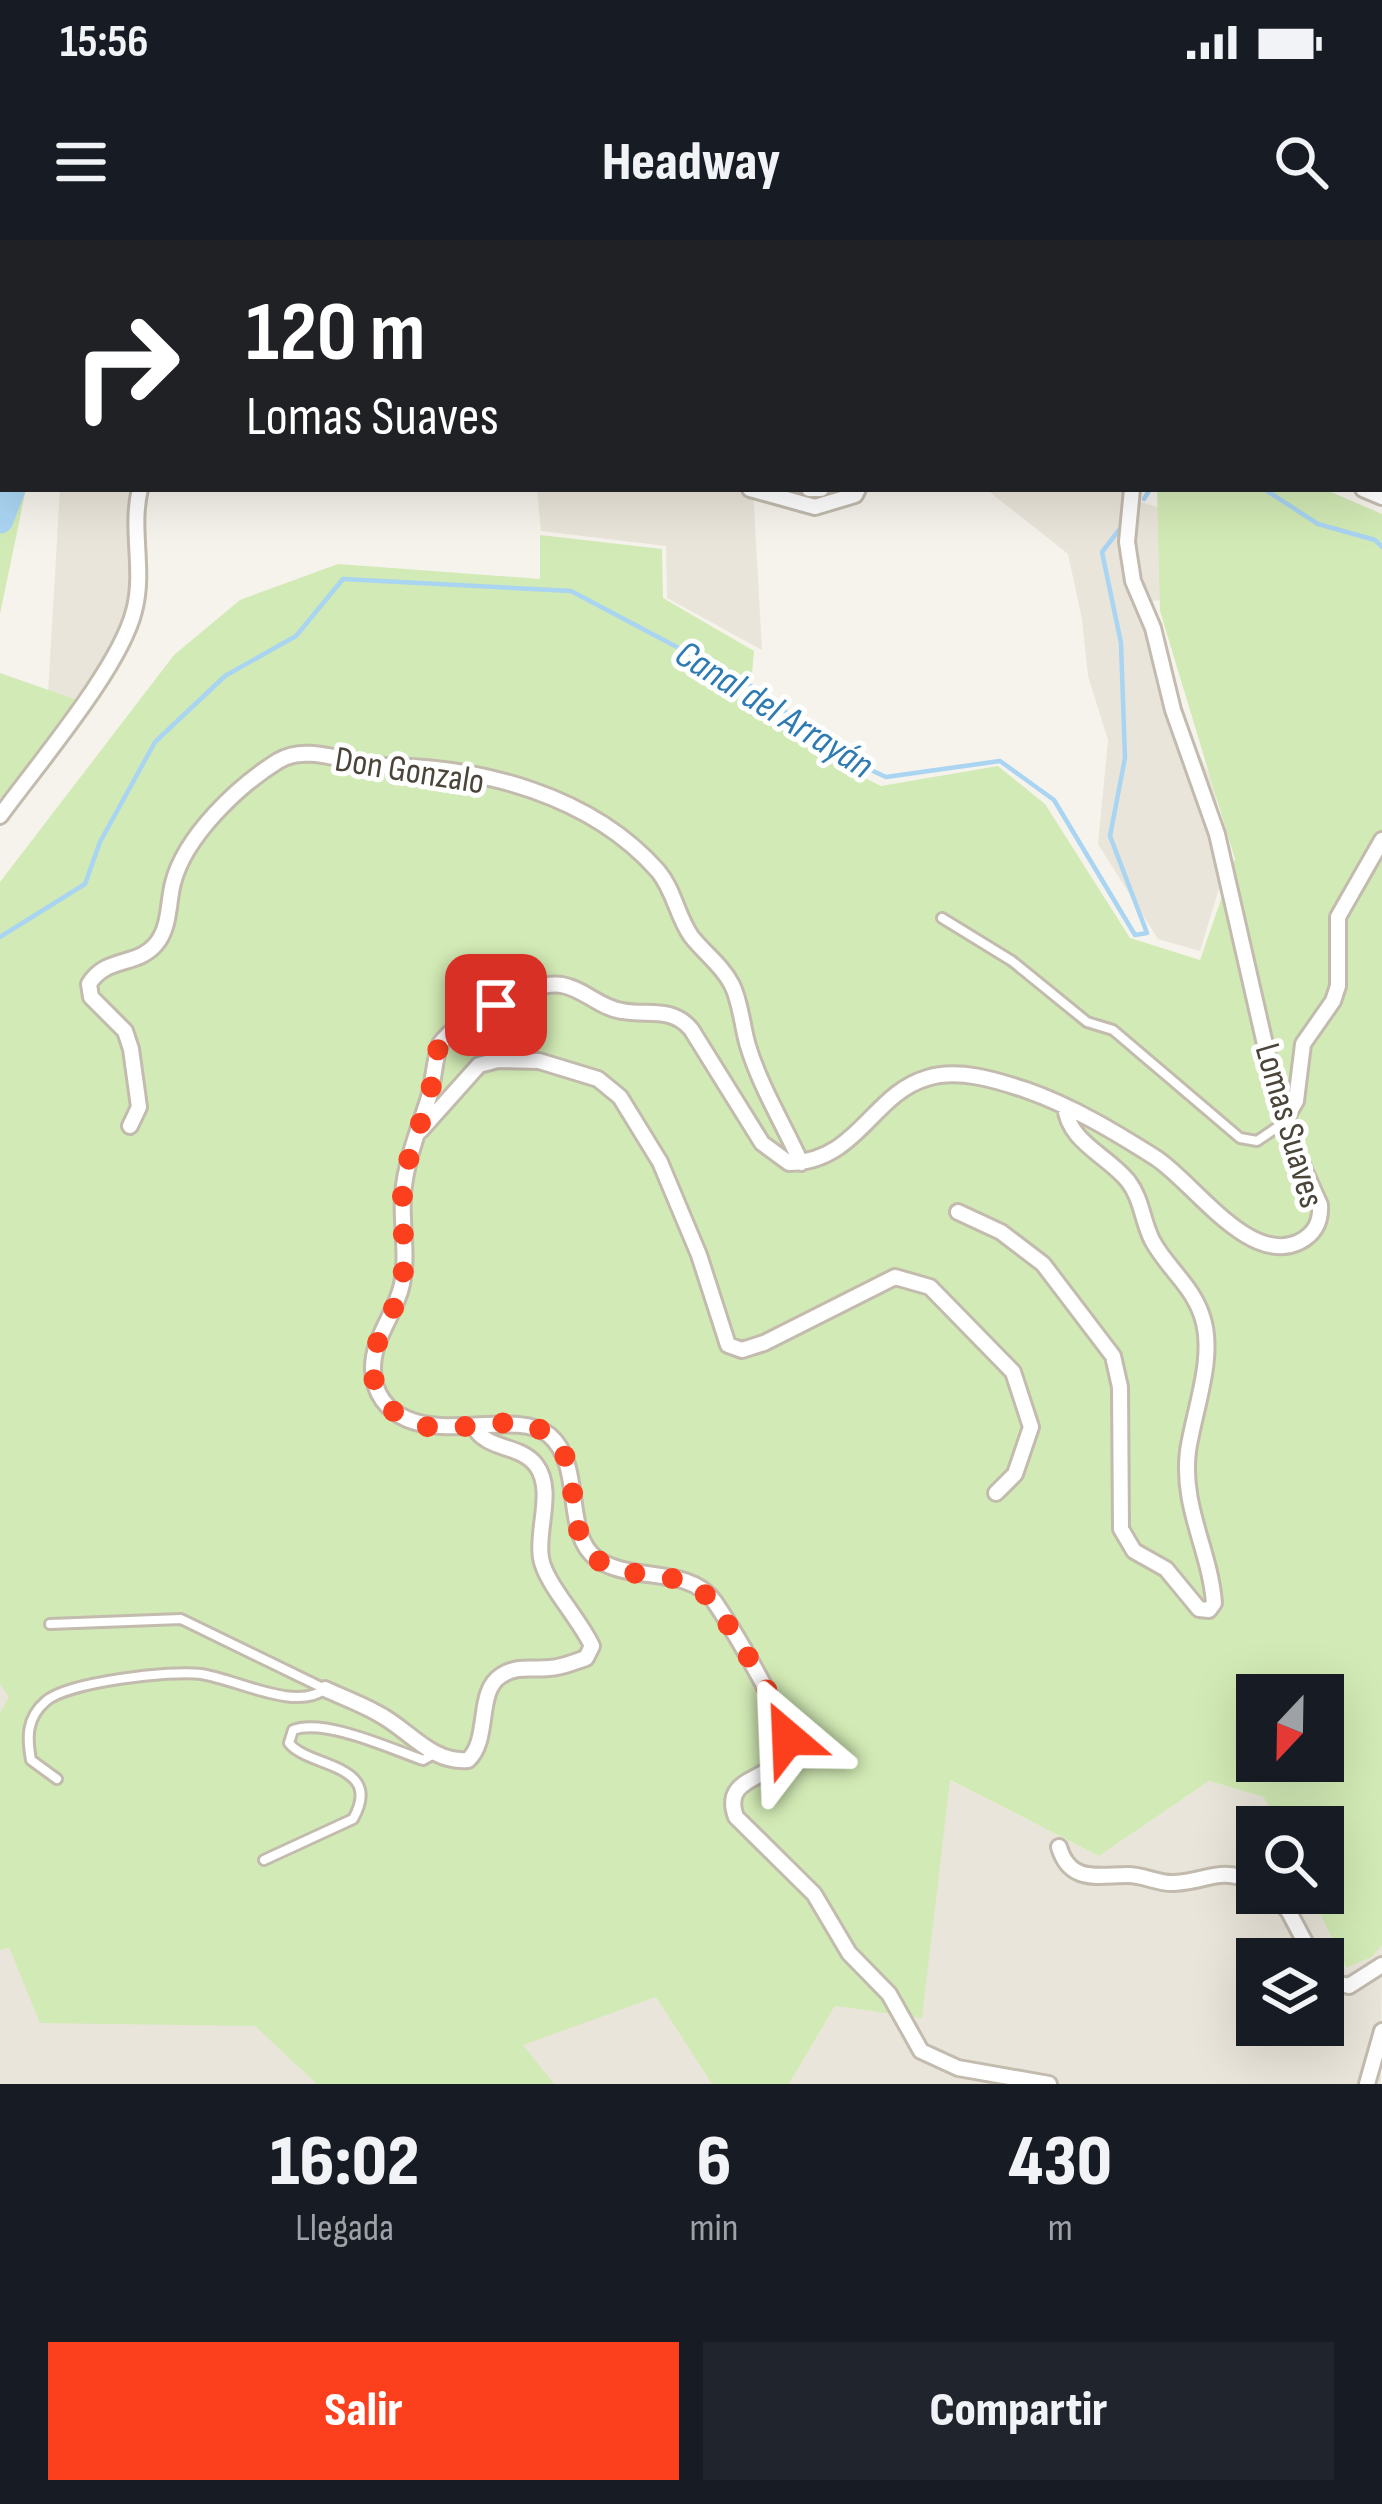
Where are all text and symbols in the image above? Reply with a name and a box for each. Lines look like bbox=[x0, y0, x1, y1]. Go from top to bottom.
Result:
text: 15:56 bbox=[60, 15, 148, 70]
icon: menu bbox=[48, 129, 114, 195]
icon: search bbox=[1268, 129, 1334, 195]
text: Headway bbox=[602, 130, 780, 195]
text: 120 m bbox=[246, 283, 425, 384]
icon: right bbox=[48, 288, 204, 444]
text: Lomas Suaves bbox=[246, 385, 499, 450]
water label: Canal del Arrayán bbox=[666, 631, 881, 790]
street label: Don Gonzalo bbox=[332, 738, 487, 804]
pin bbox=[445, 954, 547, 1056]
icon: arrive bbox=[463, 972, 529, 1038]
street label: Lomas Suaves bbox=[1245, 1039, 1332, 1213]
north arrow bbox=[1236, 1674, 1344, 1782]
map controls bbox=[1236, 1674, 1344, 2046]
position arrow bbox=[725, 1675, 851, 1801]
button: search bbox=[1236, 1806, 1344, 1914]
button: layers bbox=[1236, 1938, 1344, 2046]
text: 16:02 bbox=[270, 2119, 419, 2206]
text: 6 bbox=[696, 2119, 731, 2206]
text: 430 bbox=[1008, 2119, 1112, 2206]
text: Llegada bbox=[295, 2205, 394, 2252]
text: min bbox=[689, 2205, 738, 2252]
text: m bbox=[1048, 2205, 1073, 2252]
button: Salir bbox=[48, 2342, 679, 2480]
button: Compartir bbox=[703, 2342, 1334, 2480]

